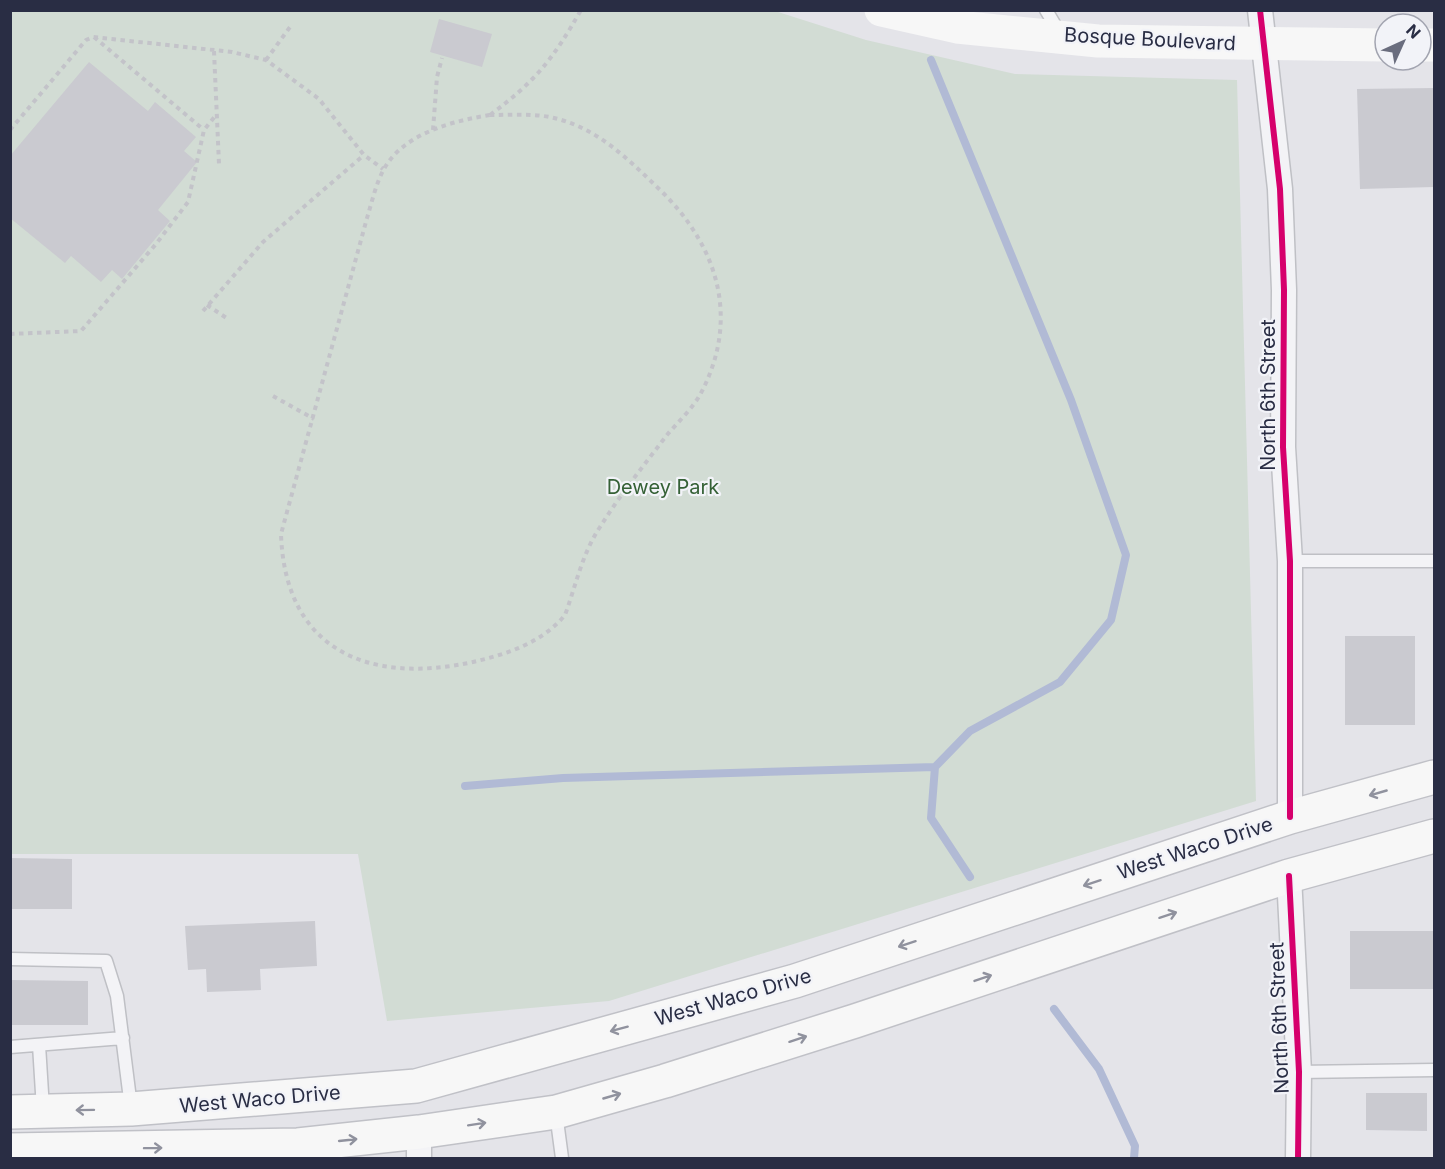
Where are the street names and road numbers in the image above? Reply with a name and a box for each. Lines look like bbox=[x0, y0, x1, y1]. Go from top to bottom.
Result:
street label: Bosque Boulevard bbox=[1064, 23, 1236, 55]
street label: North 6th Street bbox=[1256, 319, 1280, 471]
street label: West Waco Drive bbox=[1114, 812, 1276, 884]
street label: North 6th Street bbox=[1264, 941, 1294, 1094]
street label: West Waco Drive bbox=[652, 963, 814, 1031]
street label: West Waco Drive bbox=[178, 1080, 342, 1118]

